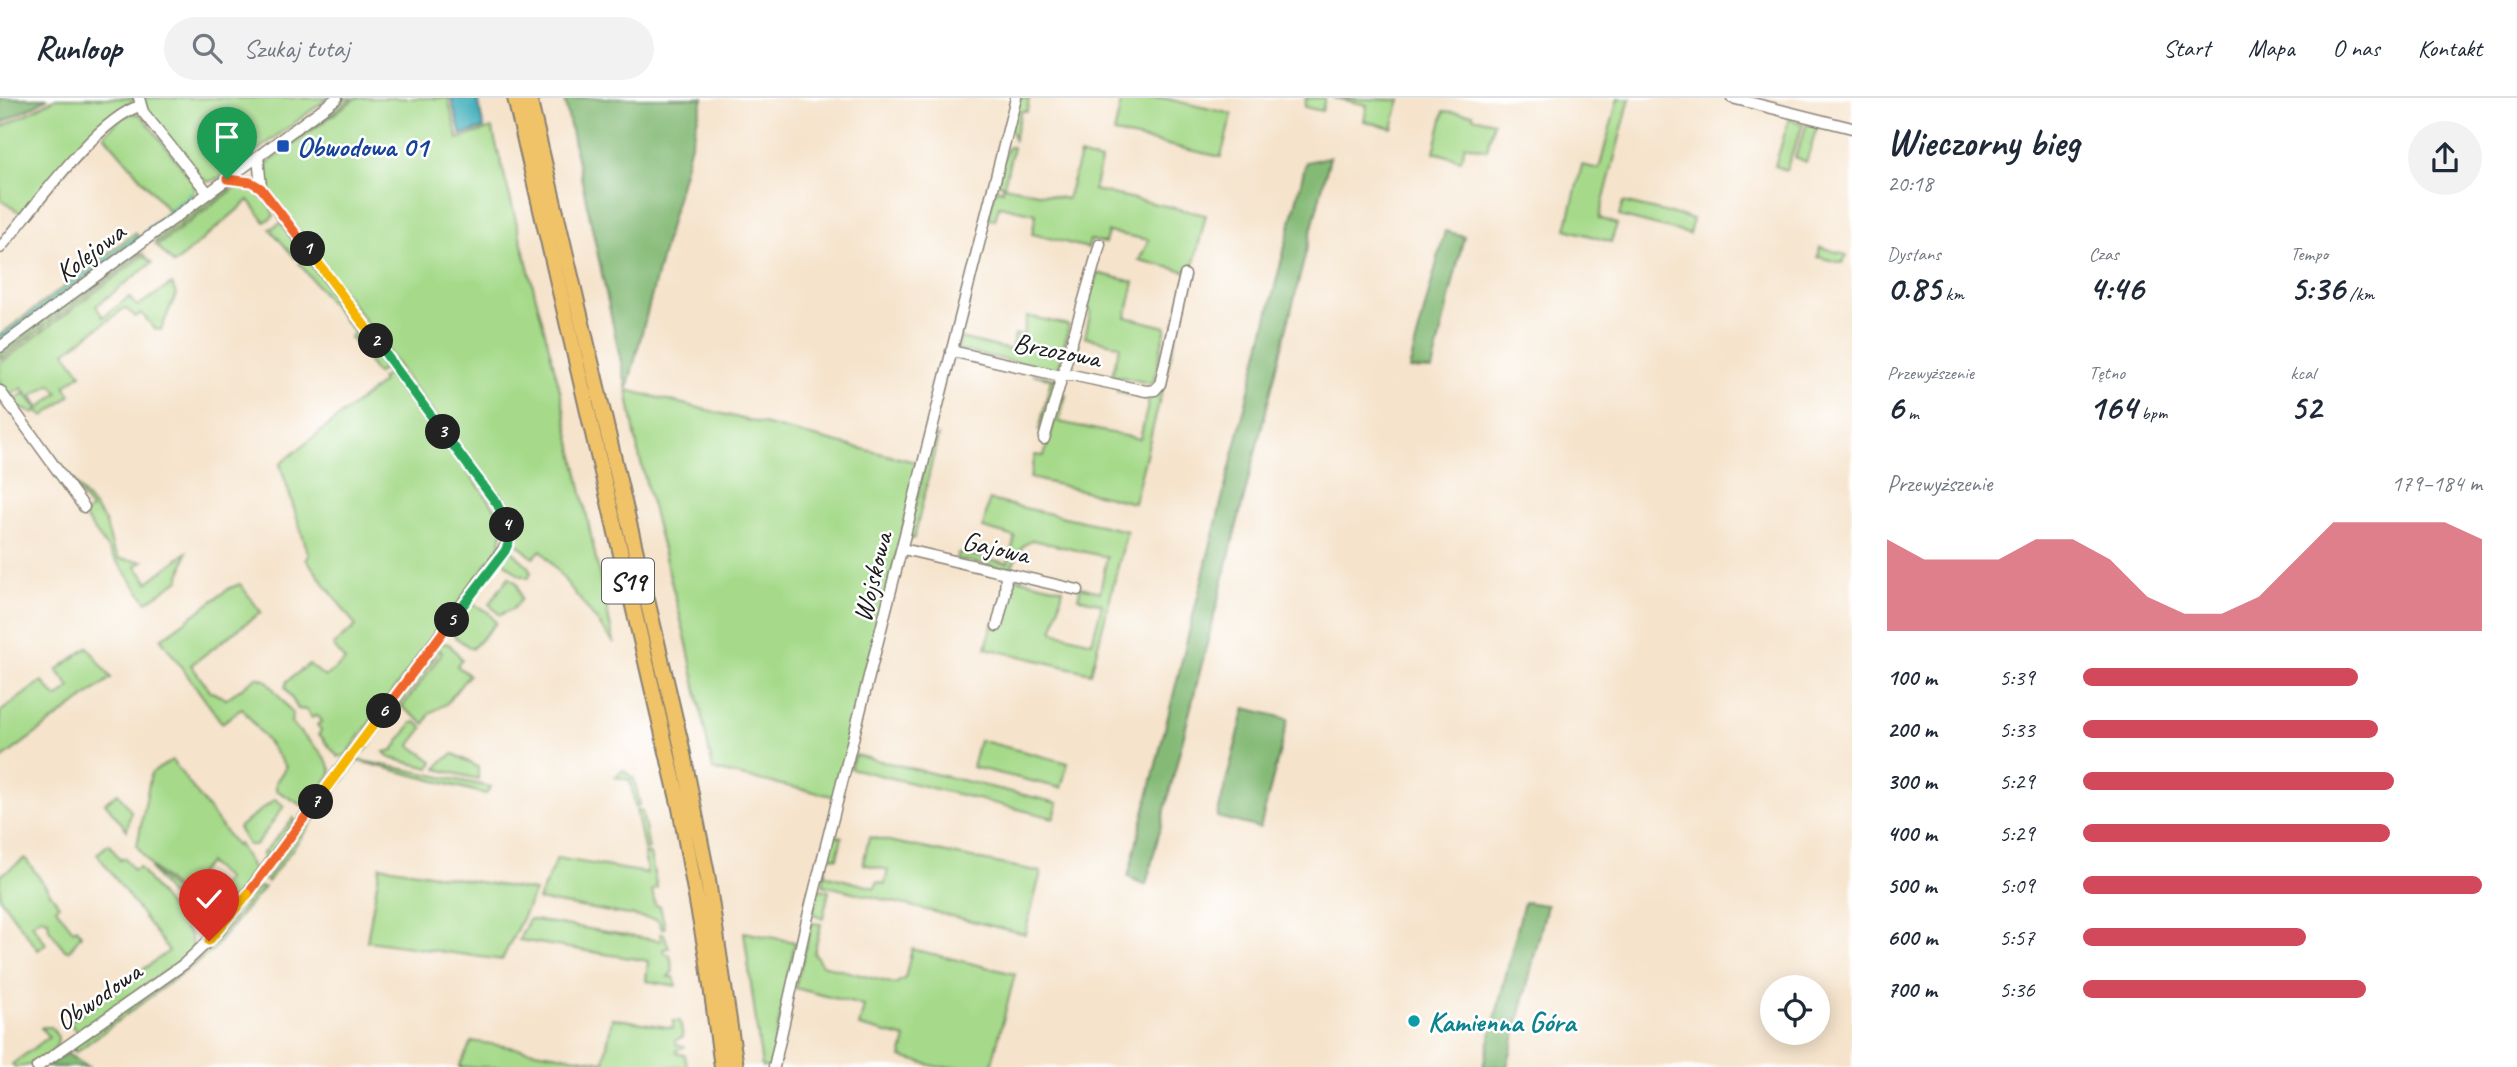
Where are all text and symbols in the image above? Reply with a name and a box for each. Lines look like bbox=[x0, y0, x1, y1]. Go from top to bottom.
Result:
search box bbox=[164, 17, 654, 80]
text: Runloop bbox=[35, 27, 122, 69]
icon: search bbox=[188, 29, 226, 67]
text: Szukaj tutaj bbox=[244, 32, 350, 65]
text: Start bbox=[2163, 33, 2210, 63]
text: Mapa bbox=[2248, 33, 2295, 63]
text: O nas bbox=[2333, 33, 2380, 63]
text: Kontakt bbox=[2418, 33, 2482, 63]
pin bbox=[197, 107, 257, 179]
icon: arrive bbox=[208, 118, 246, 156]
text: Wieczorny bieg bbox=[1887, 119, 2079, 166]
button: share bbox=[2408, 121, 2482, 195]
place label: Obwodowa 01 bbox=[297, 129, 431, 164]
marker: Obwodowa 01 bbox=[275, 138, 291, 154]
text: 20:18 bbox=[1887, 169, 1933, 198]
street label: Kolejowa bbox=[48, 213, 133, 290]
pin: 1 bbox=[290, 232, 326, 266]
text: 1 bbox=[303, 236, 312, 260]
text: Dystans bbox=[1887, 242, 1941, 266]
text: Czas bbox=[2089, 242, 2119, 266]
text: Tempo bbox=[2290, 242, 2328, 266]
text: 0.85 bbox=[1887, 266, 1941, 311]
text: 4:46 bbox=[2089, 266, 2144, 311]
text: 5:36 bbox=[2290, 266, 2345, 311]
text: km bbox=[1941, 282, 1964, 306]
text: /km bbox=[2345, 282, 2374, 306]
pin: 2 bbox=[358, 324, 394, 358]
street label: Brzozowa bbox=[1010, 324, 1106, 376]
text: 2 bbox=[371, 328, 380, 352]
text: Przewyższenie bbox=[1887, 361, 1974, 385]
text: Tętno bbox=[2089, 361, 2125, 385]
text: kcal bbox=[2290, 361, 2315, 385]
text: 6 bbox=[1887, 385, 1904, 430]
text: 164 bbox=[2089, 385, 2137, 430]
text: 52 bbox=[2290, 385, 2321, 430]
text: m bbox=[1904, 401, 1919, 425]
text: bpm bbox=[2137, 401, 2167, 425]
pin: 3 bbox=[426, 414, 460, 450]
text: 3 bbox=[438, 419, 447, 443]
text: Przewyższenie bbox=[1887, 469, 1992, 498]
text: 179–184 m bbox=[2391, 469, 2482, 498]
pin: 4 bbox=[490, 508, 524, 542]
text: 4 bbox=[502, 512, 511, 536]
street label: Gajowa bbox=[959, 522, 1035, 572]
street label: Wojskowa bbox=[844, 526, 901, 625]
road number: S19 bbox=[602, 559, 654, 603]
pin: 5 bbox=[434, 602, 470, 638]
text: 5 bbox=[447, 607, 456, 631]
text: 100 m bbox=[1887, 663, 1937, 692]
text: 5:39 bbox=[1999, 663, 2035, 692]
pin: 6 bbox=[366, 694, 402, 728]
text: 6 bbox=[379, 698, 388, 722]
text: 200 m bbox=[1887, 715, 1937, 744]
text: 5:33 bbox=[1999, 715, 2035, 744]
text: 300 m bbox=[1887, 767, 1937, 796]
text: 5:29 bbox=[1999, 767, 2035, 796]
pin: 7 bbox=[298, 784, 334, 820]
text: 7 bbox=[311, 789, 320, 813]
text: 400 m bbox=[1887, 819, 1937, 848]
text: 5:29 bbox=[1999, 819, 2035, 848]
pin bbox=[179, 869, 239, 941]
text: 500 m bbox=[1887, 871, 1936, 900]
text: 5:09 bbox=[1999, 871, 2035, 900]
icon: check bbox=[190, 880, 228, 918]
text: 600 m bbox=[1887, 923, 1937, 952]
text: 5:57 bbox=[1999, 923, 2035, 952]
street label: Obwodowa bbox=[48, 952, 150, 1038]
map controls bbox=[1760, 975, 1830, 1045]
button: locate bbox=[1760, 975, 1830, 1045]
text: 700 m bbox=[1887, 975, 1937, 1004]
text: 5:36 bbox=[1999, 975, 2035, 1004]
place label: Kamienna Góra bbox=[1428, 1004, 1578, 1039]
marker: Kamienna Góra bbox=[1406, 1013, 1422, 1029]

